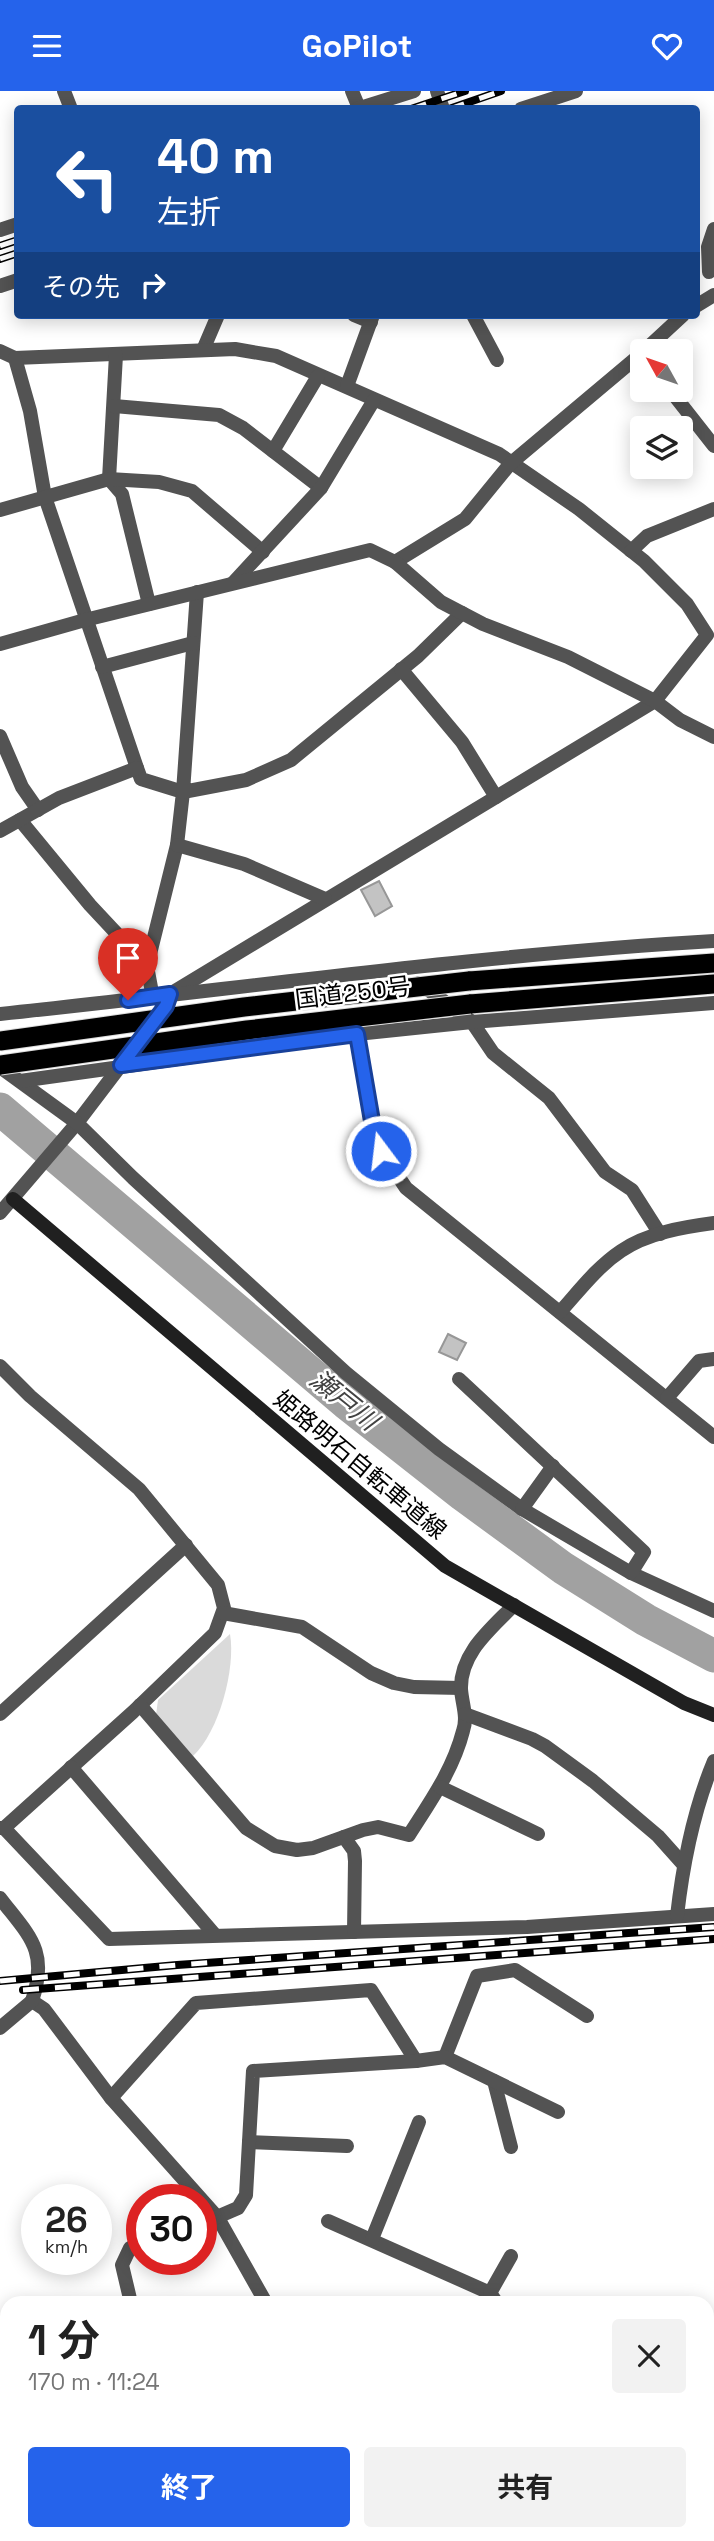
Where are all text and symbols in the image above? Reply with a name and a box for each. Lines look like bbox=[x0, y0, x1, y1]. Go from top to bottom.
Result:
text: GoPilot bbox=[302, 26, 412, 66]
icon: menu bbox=[28, 27, 66, 65]
icon: heart bbox=[648, 27, 686, 65]
text: 40 m bbox=[157, 125, 274, 187]
icon: left bbox=[42, 133, 133, 224]
text: 左折 bbox=[157, 192, 221, 232]
icon: right bbox=[134, 266, 172, 304]
text: その先 bbox=[42, 270, 120, 304]
north arrow bbox=[630, 339, 693, 403]
map controls bbox=[630, 339, 693, 479]
button: layers bbox=[630, 416, 693, 479]
pin bbox=[98, 928, 158, 1000]
icon: arrive bbox=[109, 939, 147, 977]
street label: 国道250号 bbox=[293, 970, 413, 1015]
position arrow bbox=[344, 1114, 418, 1188]
water label: 瀬戸川 bbox=[303, 1362, 387, 1440]
street label: 姫路明石自転車道線 bbox=[268, 1383, 453, 1546]
speed limit sign: 30 bbox=[126, 2184, 217, 2275]
text: 26 bbox=[45, 2198, 88, 2242]
text: km/h bbox=[45, 2235, 88, 2258]
text: 1 分 bbox=[28, 2314, 100, 2367]
button: close bbox=[612, 2319, 686, 2393]
text: 170 m · 11:24 bbox=[28, 2367, 160, 2397]
button: 終了 bbox=[28, 2447, 350, 2527]
button: 共有 bbox=[364, 2447, 686, 2527]

